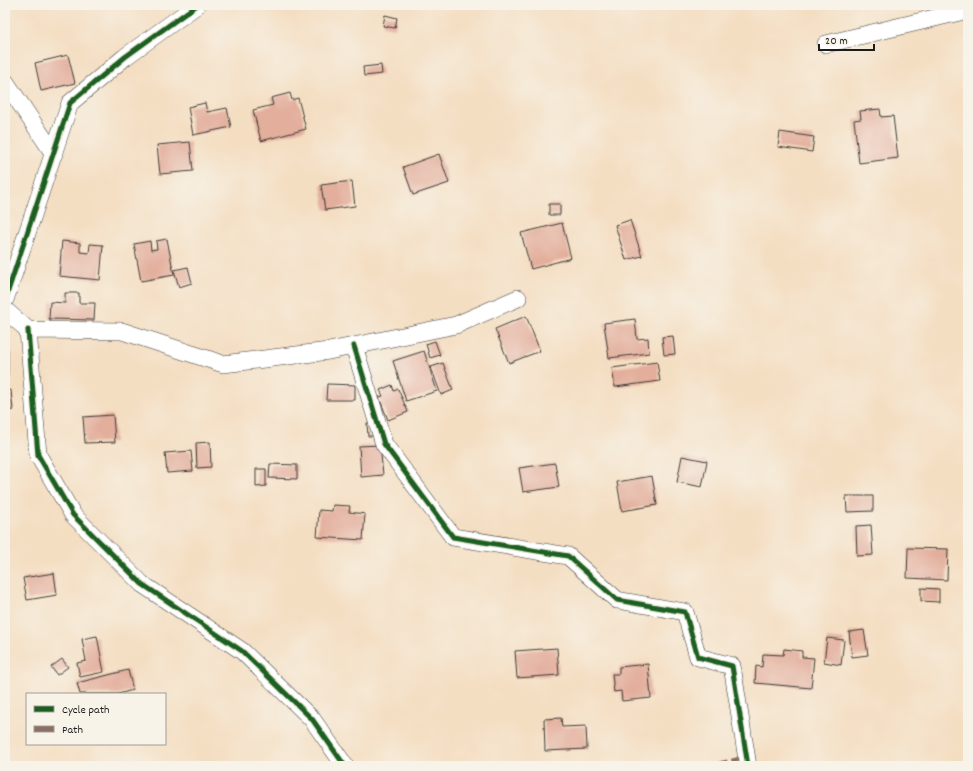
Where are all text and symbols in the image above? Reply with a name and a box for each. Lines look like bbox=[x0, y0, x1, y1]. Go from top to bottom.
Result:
scale bar bbox=[819, 26, 874, 52]
text: 20 m bbox=[825, 33, 848, 50]
legend bbox=[26, 693, 166, 745]
text: Cycle path bbox=[62, 702, 110, 719]
text: Path bbox=[62, 722, 83, 739]

